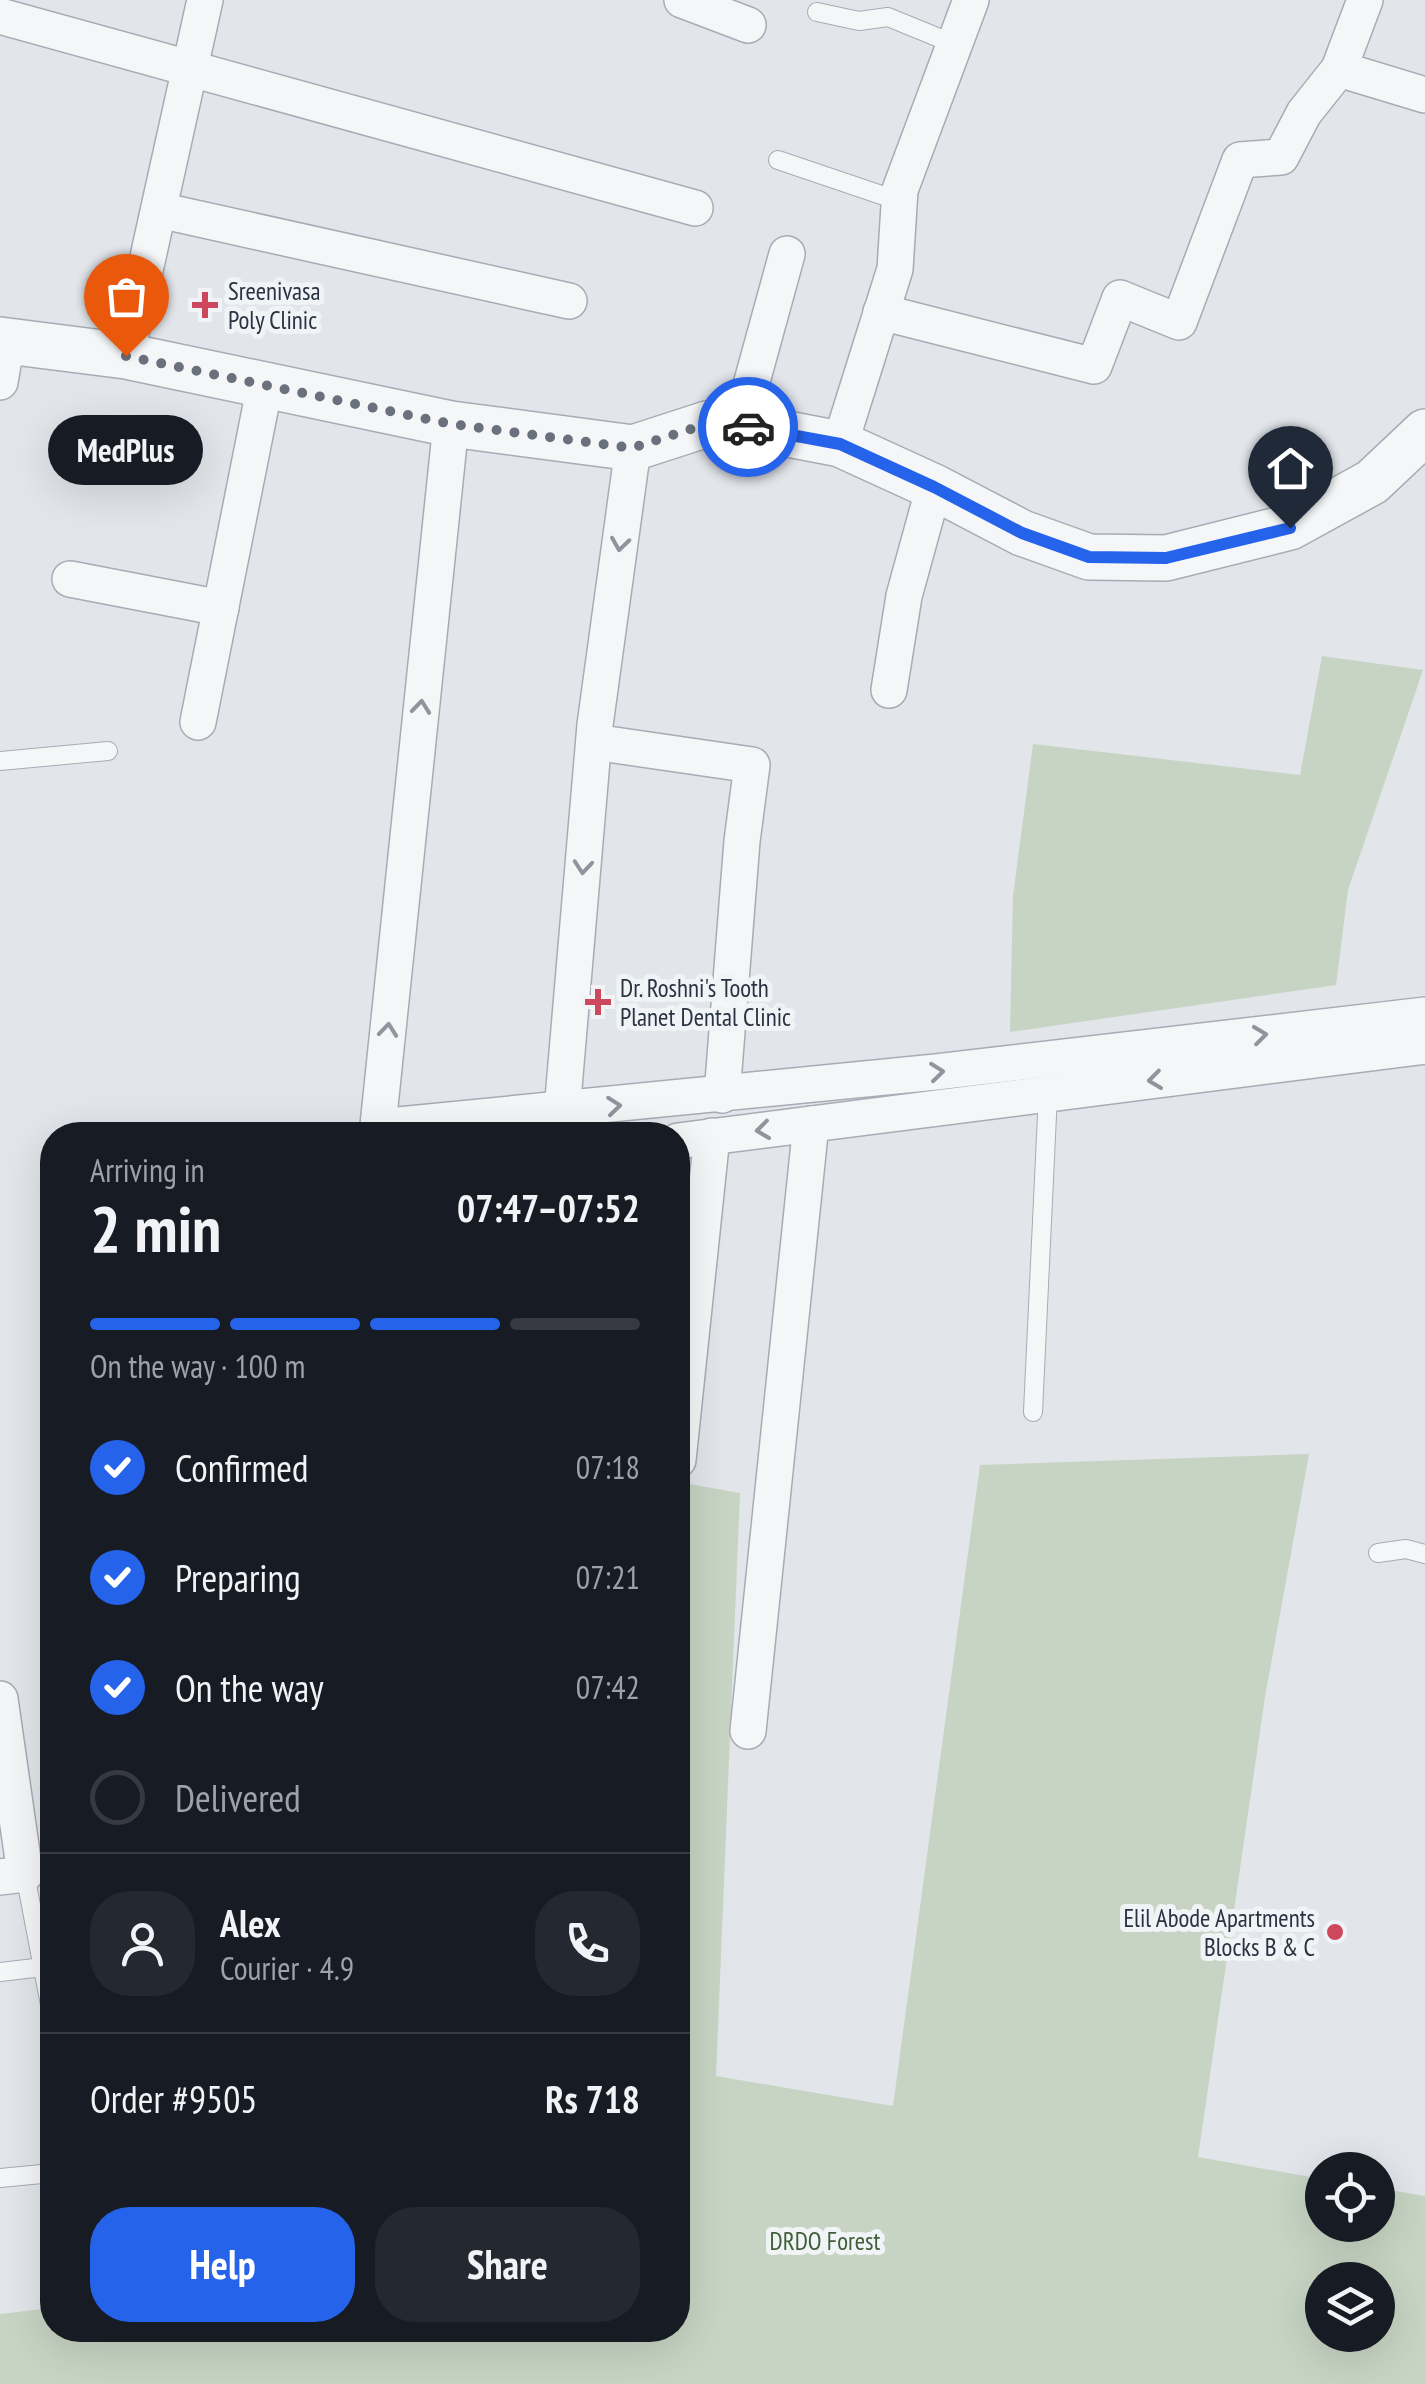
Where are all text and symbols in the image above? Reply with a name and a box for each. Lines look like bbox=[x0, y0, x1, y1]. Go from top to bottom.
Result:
pin bbox=[84, 254, 169, 357]
icon: bag bbox=[99, 269, 154, 324]
place label: Sreenivasa Poly Clinic bbox=[228, 275, 321, 336]
marker: Sreenivasa Poly Clinic bbox=[192, 292, 218, 318]
courier bbox=[698, 377, 798, 477]
icon: car bbox=[721, 400, 776, 455]
callout: MedPlus bbox=[48, 416, 204, 486]
pin bbox=[1248, 426, 1333, 529]
text: MedPlus bbox=[77, 429, 174, 471]
icon: home bbox=[1263, 441, 1318, 496]
one-way arrow bbox=[610, 536, 631, 552]
one-way arrow bbox=[410, 698, 432, 714]
one-way arrow bbox=[573, 859, 595, 875]
place label: Dr. Roshni's Tooth Planet Dental Clinic bbox=[620, 972, 791, 1033]
marker: Dr. Roshni's Tooth Planet Dental Clinic bbox=[585, 989, 611, 1015]
one-way arrow bbox=[376, 1022, 398, 1038]
one-way arrow bbox=[1253, 1025, 1269, 1046]
one-way arrow bbox=[930, 1062, 946, 1083]
one-way arrow bbox=[1146, 1069, 1163, 1090]
one-way arrow bbox=[606, 1095, 622, 1117]
one-way arrow bbox=[754, 1119, 770, 1140]
text: Arriving in bbox=[90, 1149, 205, 1191]
text: 07:47–07:52 bbox=[457, 1183, 640, 1232]
text: 2 min bbox=[90, 1186, 221, 1270]
text: On the way · 100 m bbox=[90, 1345, 305, 1387]
icon: check bbox=[90, 1440, 145, 1495]
text: Confirmed bbox=[175, 1443, 308, 1492]
text: 07:18 bbox=[576, 1446, 640, 1488]
icon: check bbox=[90, 1550, 145, 1605]
text: Preparing bbox=[175, 1553, 301, 1602]
text: 07:21 bbox=[576, 1556, 640, 1598]
icon: check bbox=[90, 1660, 145, 1715]
text: On the way bbox=[175, 1663, 323, 1712]
text: 07:42 bbox=[576, 1666, 640, 1708]
text: Delivered bbox=[175, 1773, 301, 1822]
button: person bbox=[90, 1891, 195, 1996]
button: phone bbox=[535, 1891, 640, 1996]
text: Alex bbox=[220, 1898, 281, 1947]
place label: Elil Abode Apartments Blocks B & C bbox=[1123, 1902, 1315, 1963]
marker: Elil Abode Apartments Blocks B & C bbox=[1324, 1921, 1346, 1943]
text: Courier · 4.9 bbox=[220, 1947, 354, 1989]
text: Order #9505 bbox=[90, 2074, 257, 2123]
text: Rs 718 bbox=[545, 2074, 640, 2123]
map controls bbox=[1305, 2152, 1395, 2352]
button: locate bbox=[1305, 2152, 1395, 2242]
button: Help bbox=[90, 2207, 355, 2322]
button: Share bbox=[375, 2207, 640, 2322]
park label: DRDO Forest bbox=[770, 2225, 881, 2257]
button: layers bbox=[1305, 2262, 1395, 2352]

